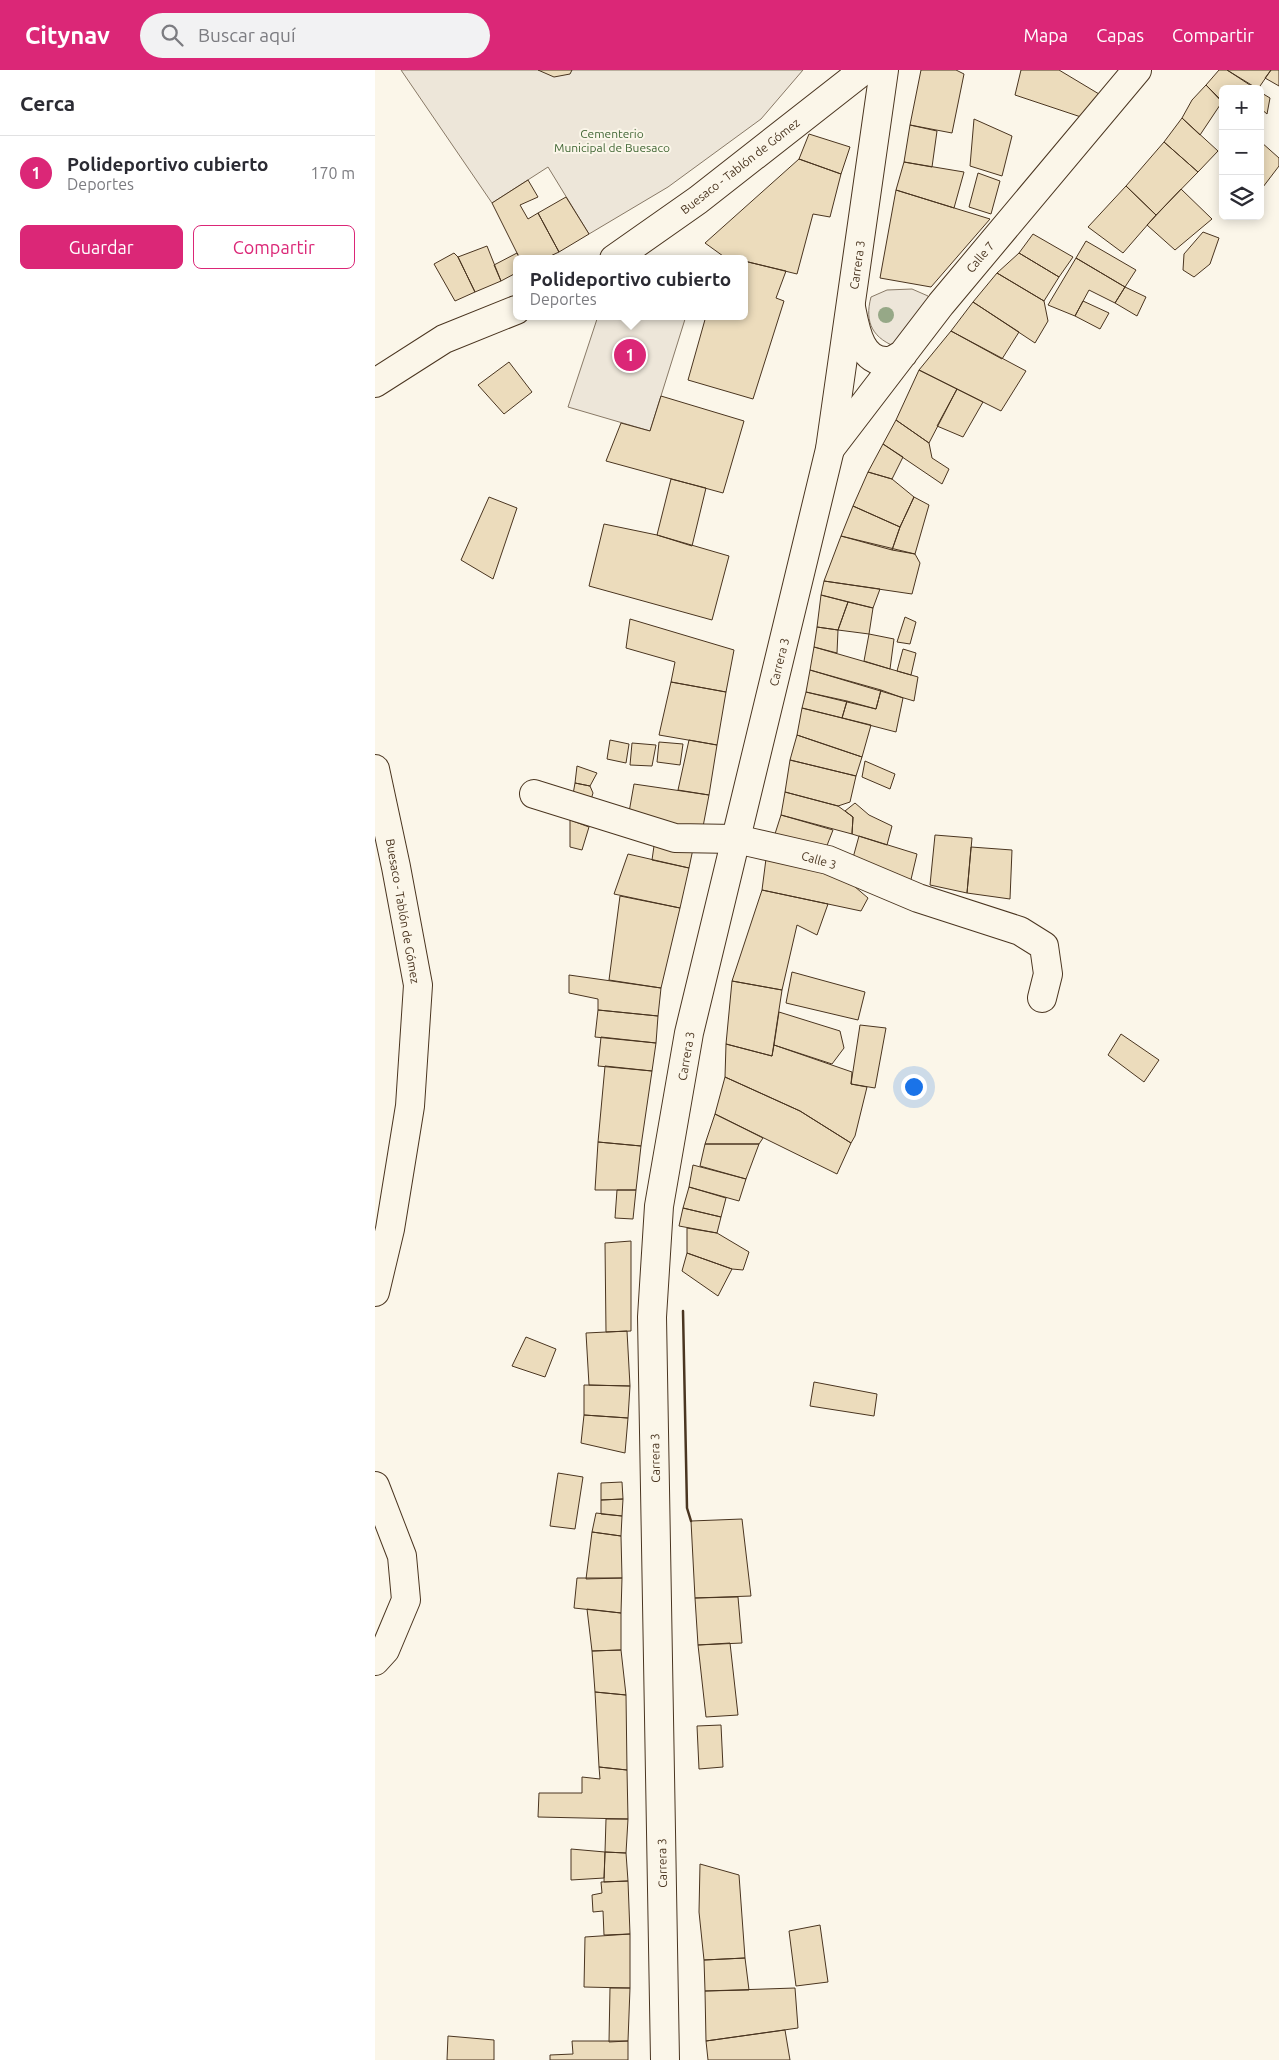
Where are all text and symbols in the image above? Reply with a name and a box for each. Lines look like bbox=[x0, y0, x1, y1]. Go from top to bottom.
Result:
search box bbox=[140, 13, 490, 58]
icon: search bbox=[158, 21, 186, 49]
text: Citynav bbox=[25, 22, 110, 49]
text: Buscar aquí bbox=[198, 24, 296, 46]
text: Mapa bbox=[1023, 25, 1068, 45]
text: Capas bbox=[1096, 25, 1144, 45]
text: Compartir bbox=[1172, 25, 1254, 45]
map controls bbox=[1219, 85, 1264, 220]
button: + bbox=[1219, 85, 1264, 130]
text: Cerca bbox=[20, 91, 75, 115]
street label: Buesaco - Tablón de Gómez bbox=[678, 115, 802, 216]
park label: Cementerio Municipal de Buesaco bbox=[554, 127, 670, 154]
button: − bbox=[1219, 130, 1264, 175]
text: Polideportivo cubierto bbox=[67, 153, 269, 175]
text: 1 bbox=[31, 164, 41, 182]
text: 170 m bbox=[310, 164, 355, 182]
text: Deportes bbox=[67, 175, 134, 193]
button: layers bbox=[1219, 175, 1264, 220]
button: Guardar bbox=[20, 225, 183, 269]
button: Compartir bbox=[193, 225, 355, 269]
street label: Calle 7 bbox=[963, 239, 997, 275]
street label: Carrera 3 bbox=[847, 240, 867, 290]
popup bbox=[513, 255, 748, 320]
text: Polideportivo cubierto bbox=[530, 268, 731, 290]
text: Deportes bbox=[530, 290, 597, 308]
pin: 1 bbox=[614, 336, 646, 374]
street label: Carrera 3 bbox=[767, 636, 791, 688]
street label: Buesaco - Tablón de Gómez bbox=[384, 837, 422, 985]
street label: Calle 3 bbox=[800, 849, 838, 871]
street label: Carrera 3 bbox=[675, 1031, 697, 1081]
your location bbox=[901, 1074, 927, 1100]
street label: Carrera 3 bbox=[648, 1433, 662, 1483]
street label: Carrera 3 bbox=[655, 1838, 669, 1888]

